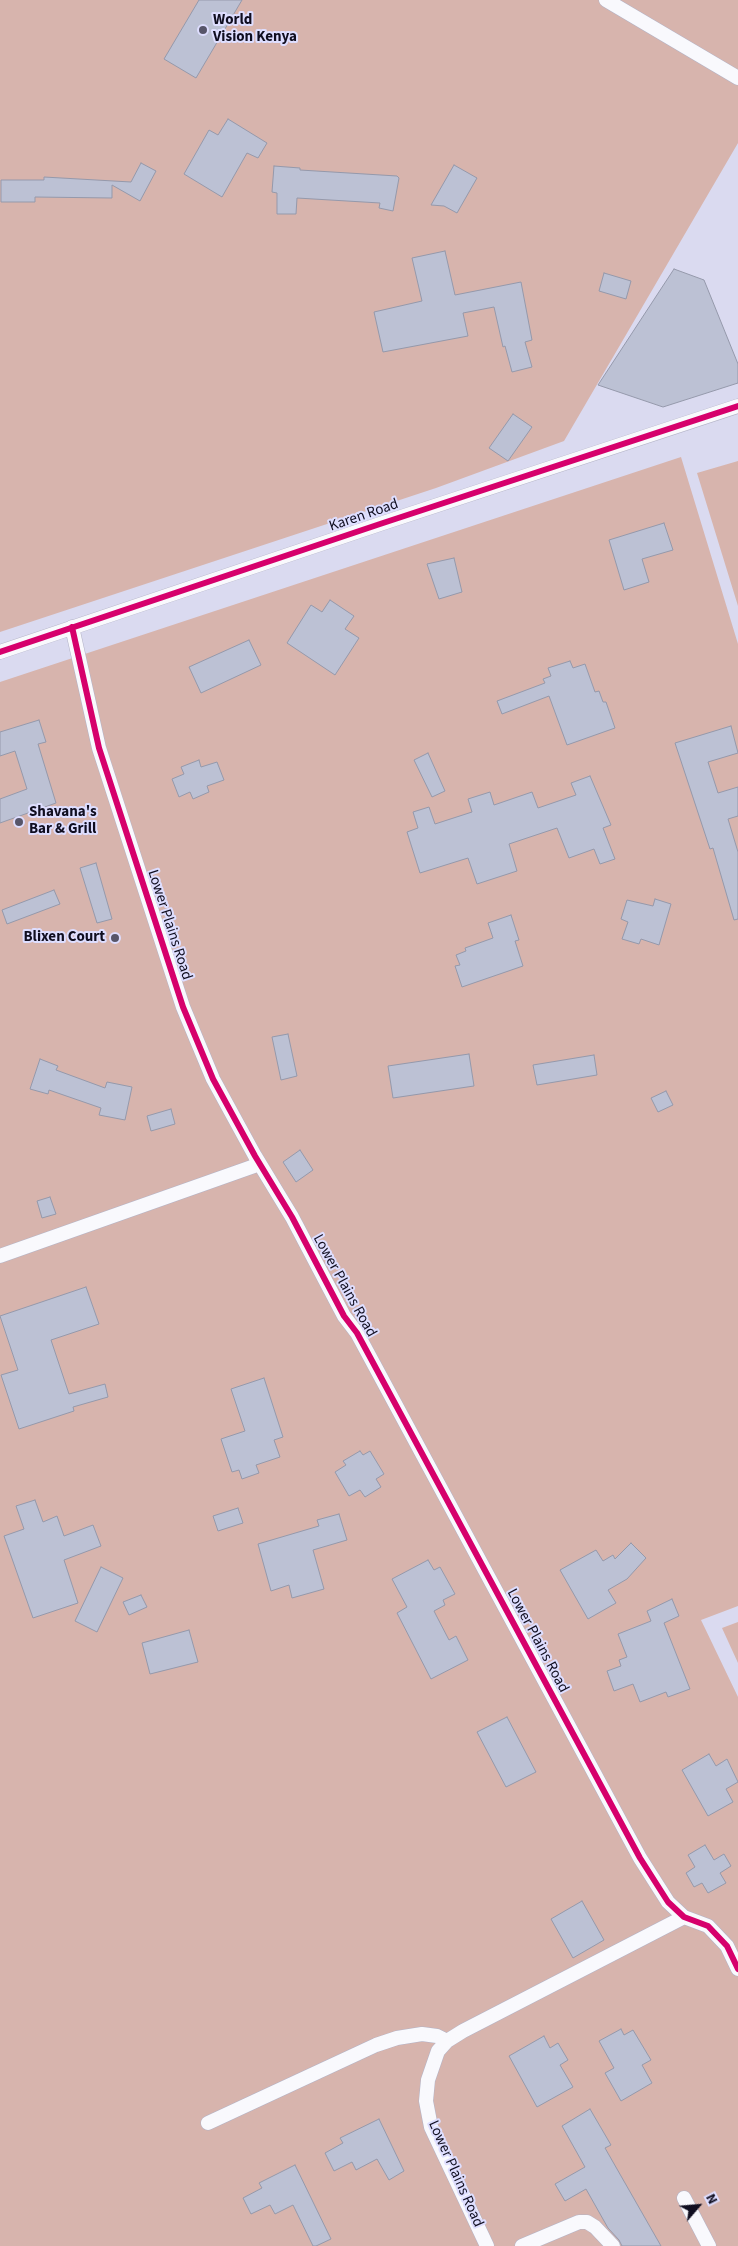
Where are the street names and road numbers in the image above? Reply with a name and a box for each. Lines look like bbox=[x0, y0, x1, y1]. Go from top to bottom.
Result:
street label: Karen Road bbox=[327, 496, 401, 536]
street label: Lower Plains Road bbox=[143, 868, 195, 982]
street label: Lower Plains Road bbox=[308, 1231, 380, 1341]
street label: Lower Plains Road bbox=[502, 1586, 572, 1696]
street label: Lower Plains Road bbox=[423, 2118, 487, 2230]

